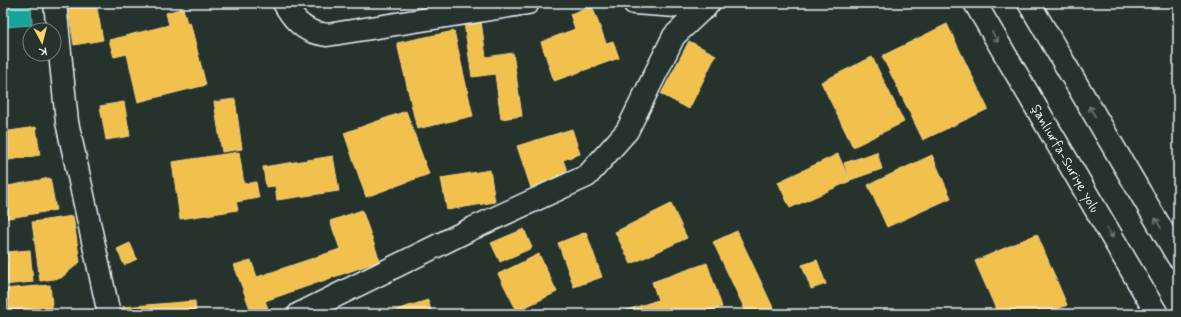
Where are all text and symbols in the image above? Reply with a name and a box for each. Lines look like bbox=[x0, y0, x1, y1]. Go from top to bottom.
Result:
north arrow bbox=[22, 22, 62, 62]
one-way arrow bbox=[992, 31, 1000, 43]
text: K bbox=[38, 44, 48, 58]
street label: Şanlıurfa-Suriye yolu bbox=[1027, 101, 1104, 216]
one-way arrow bbox=[1088, 105, 1096, 117]
one-way arrow bbox=[1154, 217, 1162, 229]
one-way arrow bbox=[1107, 227, 1115, 239]

